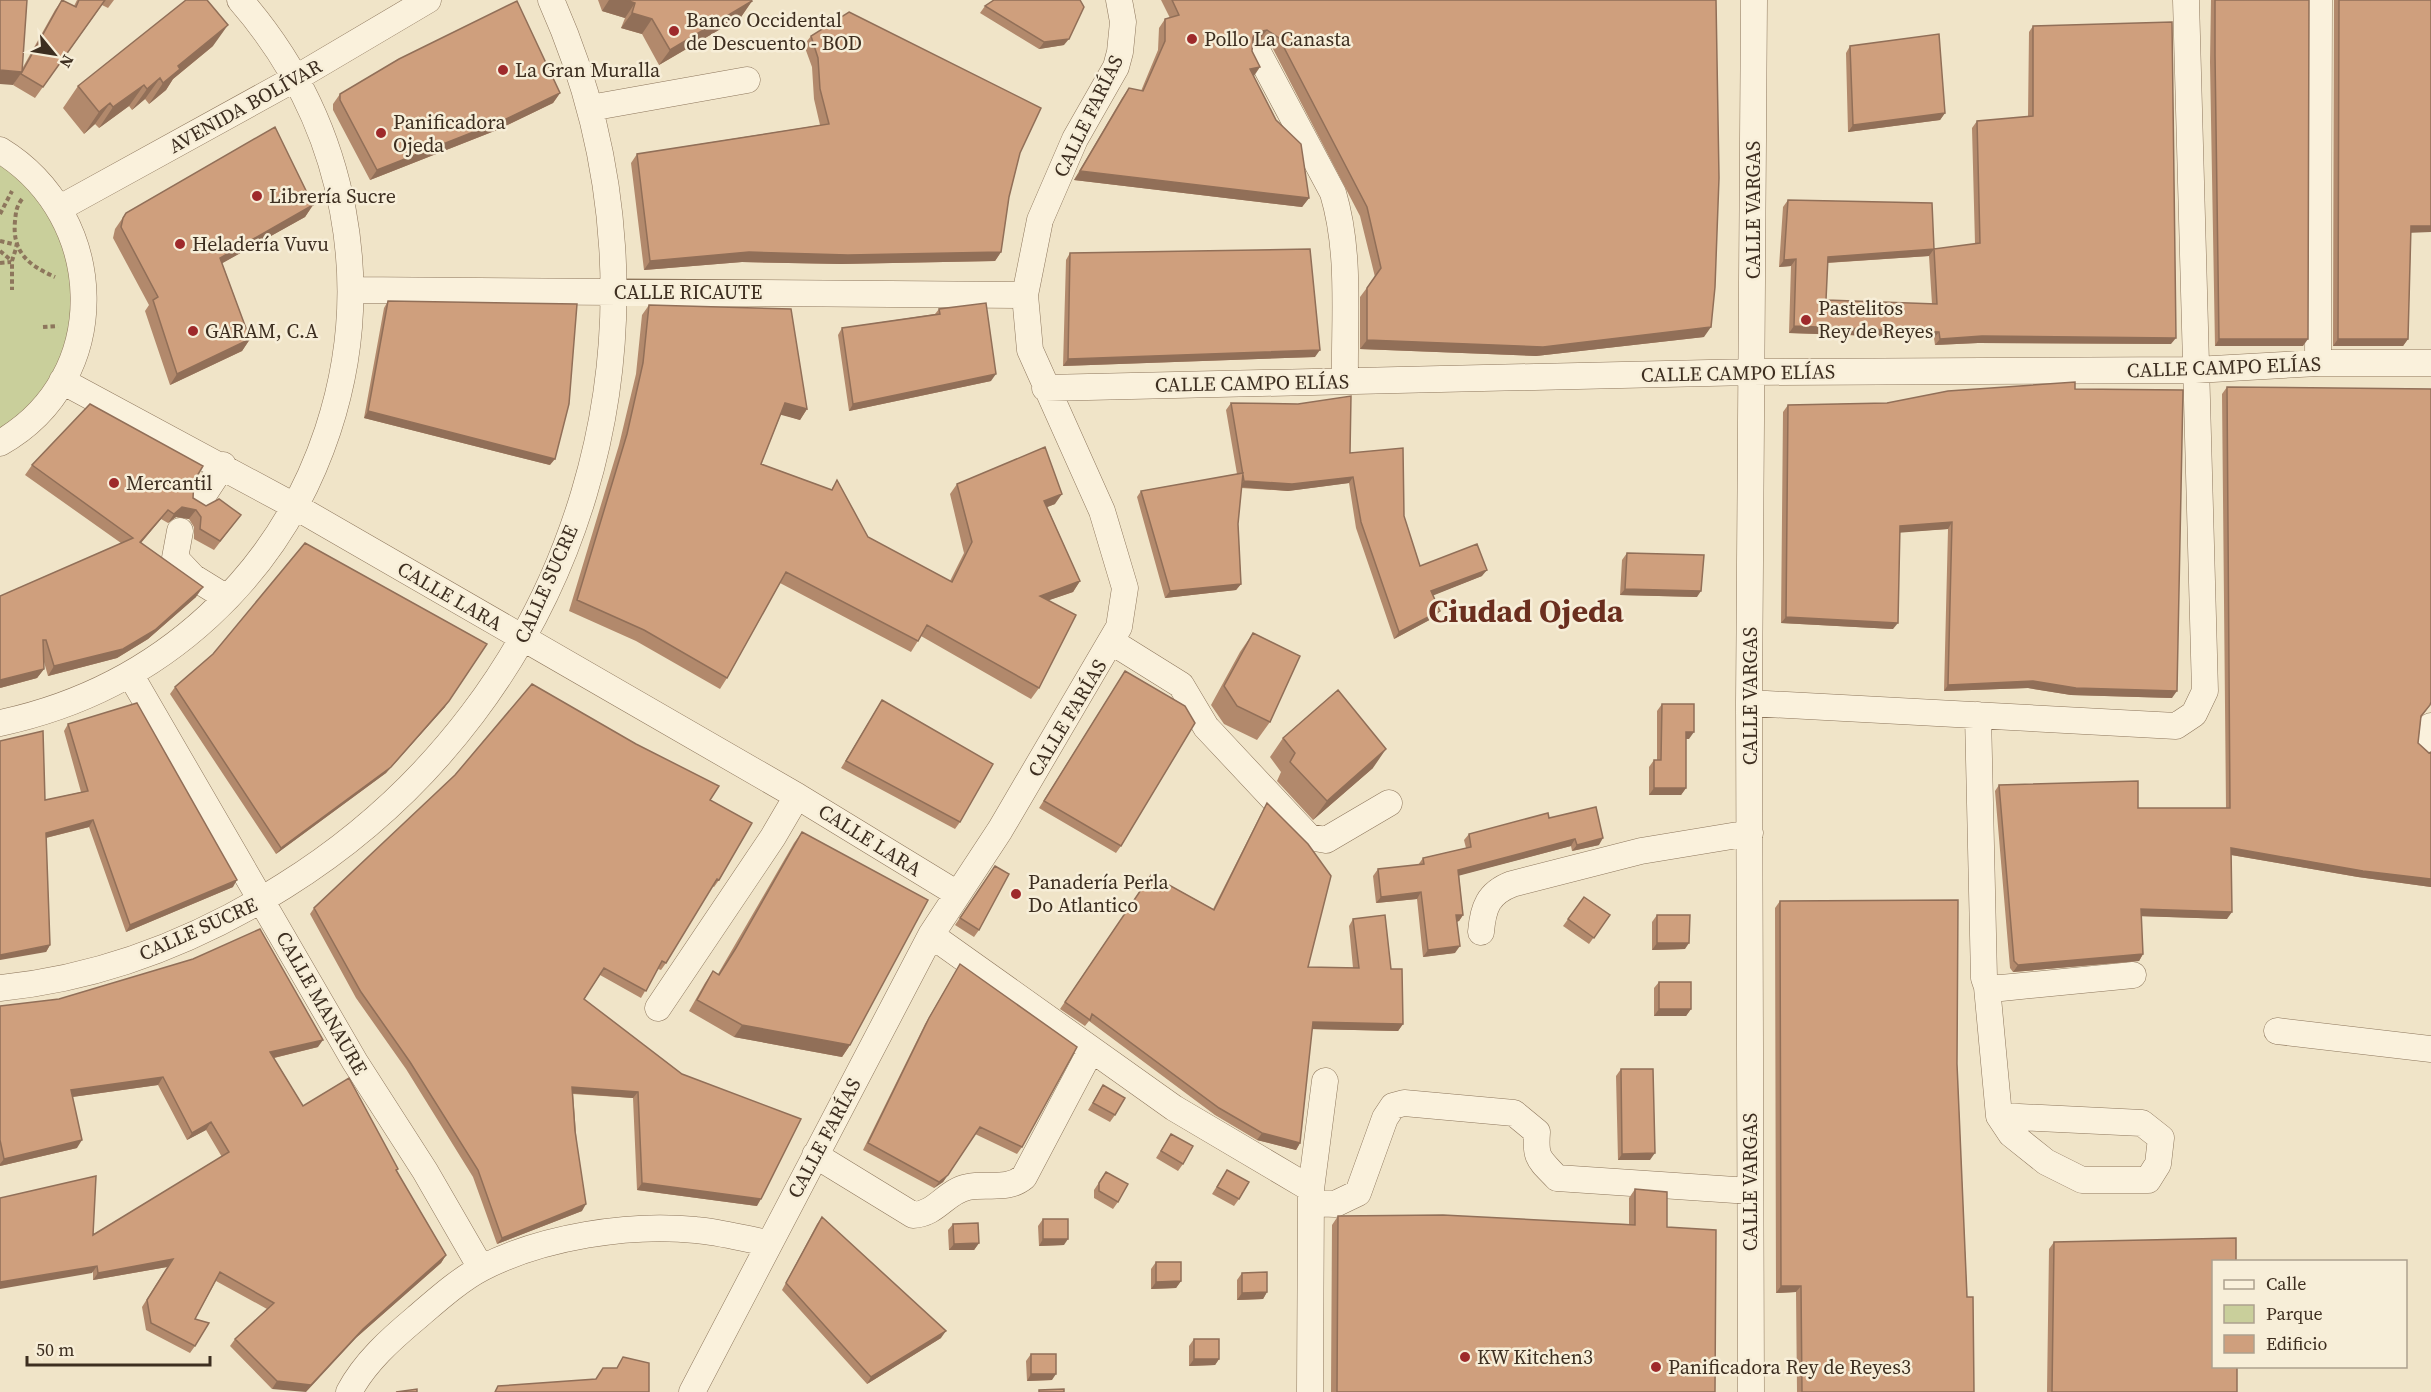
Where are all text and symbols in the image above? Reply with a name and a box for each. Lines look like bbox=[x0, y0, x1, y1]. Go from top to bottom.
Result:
place label: Banco Occidental de Descuento - BOD bbox=[686, 6, 862, 57]
north arrow bbox=[24, 24, 84, 84]
marker: Banco Occidental de Descuento - BOD bbox=[667, 24, 681, 38]
place label: Pollo La Canasta bbox=[1204, 25, 1352, 53]
marker: Pollo La Canasta bbox=[1185, 32, 1199, 46]
street label: CALLE FARÍAS bbox=[1046, 50, 1130, 182]
text: N bbox=[54, 51, 79, 72]
street label: AVENIDA BOLÍVAR bbox=[163, 52, 327, 160]
place label: La Gran Muralla bbox=[515, 56, 661, 84]
marker: La Gran Muralla bbox=[496, 63, 510, 77]
place label: Panificadora Ojeda bbox=[393, 108, 507, 159]
marker: Panificadora Ojeda bbox=[374, 126, 388, 140]
street label: CALLE VARGAS bbox=[1739, 141, 1767, 279]
place label: Librería Sucre bbox=[269, 182, 396, 210]
marker: Librería Sucre bbox=[250, 189, 264, 203]
place label: Heladería Vuvu bbox=[192, 230, 329, 258]
marker: Heladería Vuvu bbox=[173, 237, 187, 251]
street label: CALLE RICAUTE bbox=[614, 278, 762, 306]
place label: Pastelitos Rey de Reyes bbox=[1818, 294, 1933, 345]
marker: Pastelitos Rey de Reyes bbox=[1799, 313, 1813, 327]
place label: GARAM, C.A bbox=[205, 317, 319, 345]
marker: GARAM, C.A bbox=[186, 324, 200, 338]
street label: CALLE CAMPO ELÍAS bbox=[2126, 350, 2322, 384]
street label: CALLE CAMPO ELÍAS bbox=[1641, 357, 1835, 389]
street label: CALLE CAMPO ELÍAS bbox=[1155, 367, 1349, 399]
place label: Mercantil bbox=[126, 469, 212, 497]
marker: Mercantil bbox=[107, 476, 121, 490]
street label: CALLE SUCRE bbox=[507, 520, 585, 648]
street label: CALLE LARA bbox=[392, 555, 508, 638]
district label: Ciudad Ojeda bbox=[1428, 589, 1625, 633]
street label: CALLE VARGAS bbox=[1736, 627, 1764, 765]
street label: CALLE FARÍAS bbox=[1021, 654, 1113, 782]
street label: CALLE LARA bbox=[813, 797, 928, 883]
place label: Panadería Perla Do Atlantico bbox=[1028, 868, 1170, 919]
marker: Panadería Perla Do Atlantico bbox=[1009, 887, 1023, 901]
street label: CALLE SUCRE bbox=[134, 890, 262, 968]
street label: CALLE MANAURE bbox=[269, 926, 375, 1080]
street label: CALLE FARÍAS bbox=[780, 1073, 868, 1203]
street label: CALLE VARGAS bbox=[1736, 1113, 1764, 1251]
legend bbox=[2212, 1260, 2407, 1368]
text: Calle bbox=[2266, 1271, 2306, 1296]
text: Parque bbox=[2266, 1301, 2323, 1326]
scale bar bbox=[27, 1329, 210, 1367]
text: Edificio bbox=[2266, 1331, 2327, 1356]
text: 50 m bbox=[36, 1337, 74, 1362]
place label: KW Kitchen3 bbox=[1477, 1343, 1593, 1371]
marker: KW Kitchen3 bbox=[1458, 1350, 1472, 1364]
place label: Panificadora Rey de Reyes3 bbox=[1668, 1353, 1911, 1381]
marker: Panificadora Rey de Reyes3 bbox=[1649, 1360, 1663, 1374]

